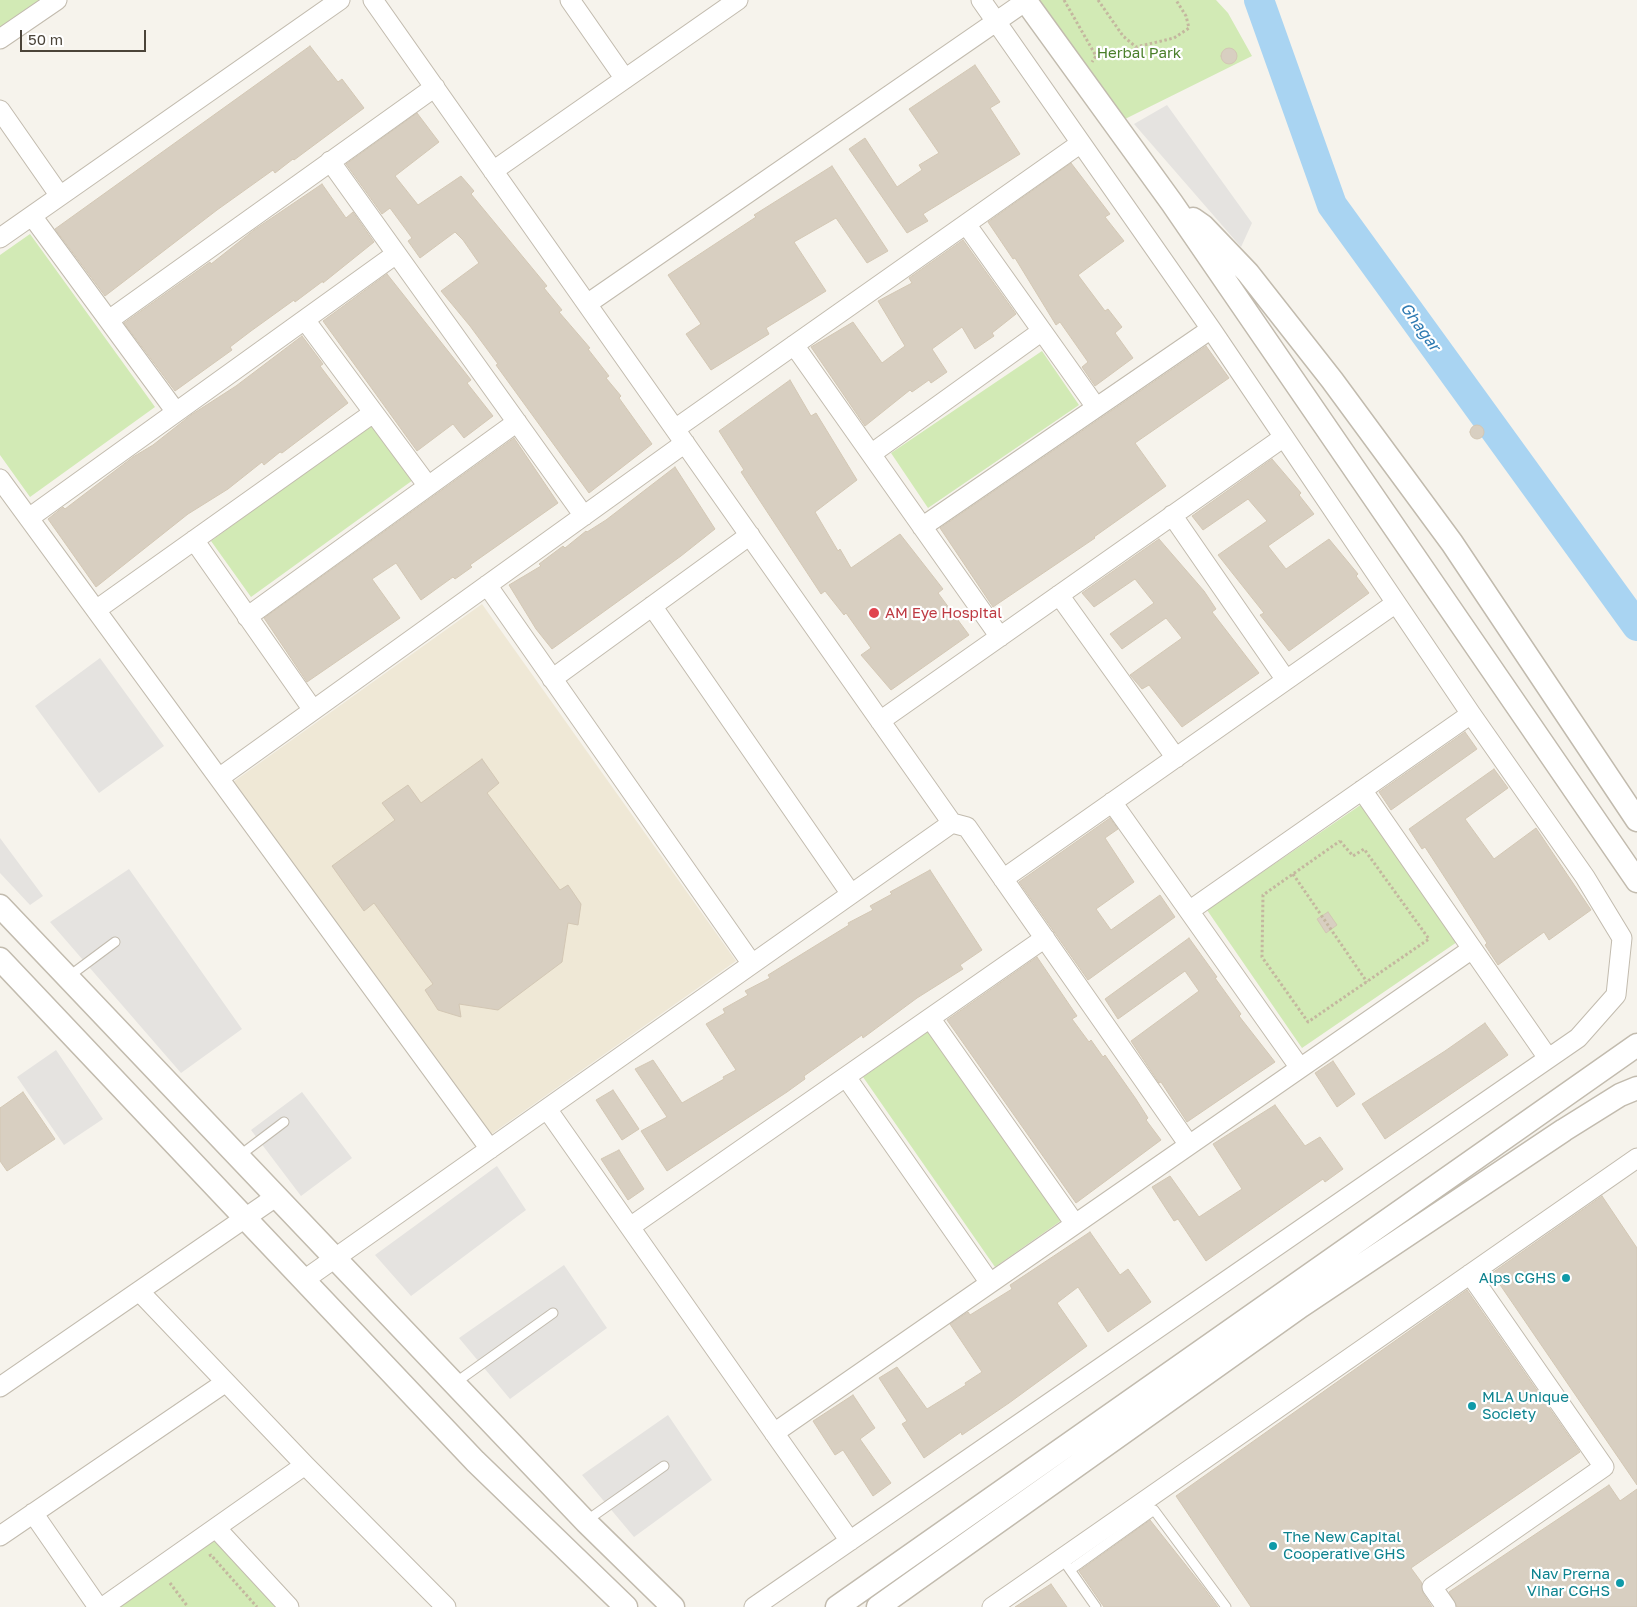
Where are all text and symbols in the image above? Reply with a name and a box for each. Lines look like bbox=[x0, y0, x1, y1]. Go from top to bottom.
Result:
scale bar bbox=[22, 20, 149, 52]
text: 50 m bbox=[28, 30, 63, 48]
park label: Herbal Park bbox=[1097, 44, 1181, 62]
water label: Ghagar bbox=[1396, 299, 1444, 355]
place label: AM Eye Hospital bbox=[885, 604, 1002, 622]
marker: AM Eye Hospital bbox=[867, 606, 881, 620]
place label: Alps CGHS bbox=[1479, 1269, 1556, 1287]
marker: Alps CGHS bbox=[1560, 1272, 1572, 1284]
place label: MLA Unique Society bbox=[1482, 1388, 1569, 1423]
marker: MLA Unique Society bbox=[1466, 1400, 1478, 1412]
place label: The New Capital Cooperative GHS bbox=[1283, 1528, 1405, 1563]
marker: The New Capital Cooperative GHS bbox=[1267, 1540, 1279, 1552]
place label: Nav Prerna Vihar CGHS bbox=[1527, 1565, 1610, 1600]
marker: Nav Prerna Vihar CGHS bbox=[1614, 1577, 1626, 1589]

